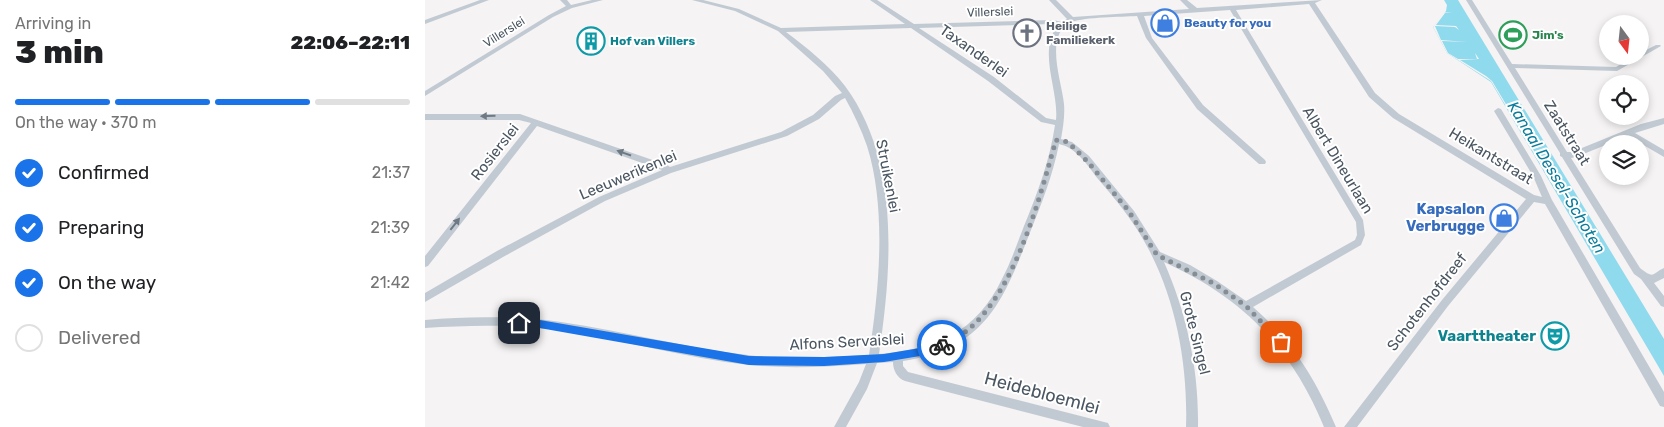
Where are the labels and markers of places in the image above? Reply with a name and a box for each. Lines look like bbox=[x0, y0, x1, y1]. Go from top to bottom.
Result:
shop icon: Beauty for you bbox=[1150, 8, 1180, 38]
place label: Beauty for you bbox=[1184, 16, 1271, 30]
church icon: Heilige Familiekerk bbox=[1012, 18, 1042, 48]
place label: Heilige Familiekerk bbox=[1046, 19, 1115, 47]
sports icon: Jim's bbox=[1498, 20, 1528, 50]
building icon: Hof van Villers bbox=[576, 26, 606, 56]
place label: Jim's bbox=[1532, 28, 1564, 42]
place label: Hof van Villers bbox=[610, 34, 696, 48]
place label: Kapsalon Verbrugge bbox=[1406, 200, 1485, 235]
shop icon: Kapsalon Verbrugge bbox=[1489, 203, 1519, 233]
pin bbox=[498, 302, 540, 344]
pin bbox=[1260, 321, 1302, 363]
theatre icon: Vaarttheater bbox=[1540, 321, 1570, 351]
place label: Vaarttheater bbox=[1438, 327, 1536, 345]

